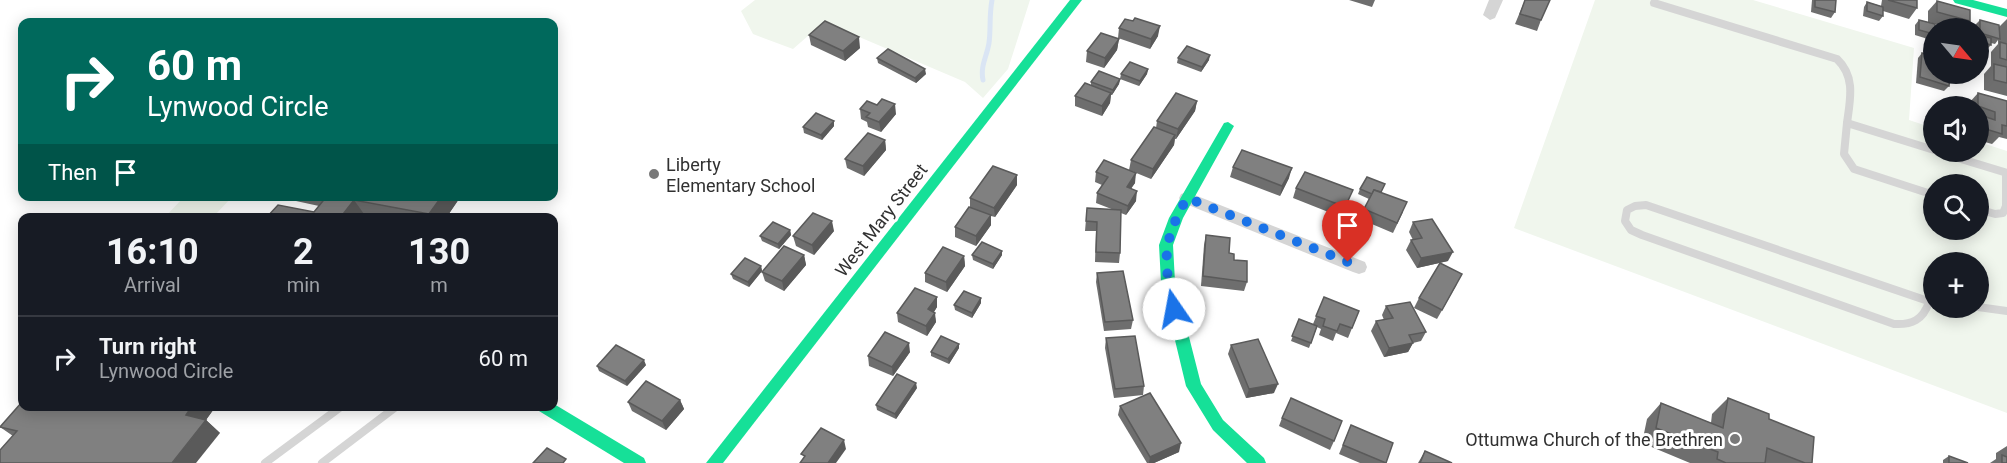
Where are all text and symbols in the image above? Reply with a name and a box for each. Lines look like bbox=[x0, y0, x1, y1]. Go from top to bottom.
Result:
north arrow bbox=[1923, 18, 1989, 84]
map controls bbox=[1923, 18, 1989, 318]
text: 60 m bbox=[147, 41, 242, 90]
icon: right bbox=[48, 42, 126, 120]
text: Lynwood Circle bbox=[147, 91, 329, 123]
button: sound bbox=[1923, 96, 1989, 162]
place label: Liberty Elementary School bbox=[666, 154, 815, 196]
icon: arrive bbox=[109, 156, 142, 189]
street label: West Mary Street bbox=[831, 159, 932, 280]
text: Then bbox=[48, 160, 97, 185]
marker: Liberty Elementary School bbox=[647, 167, 661, 181]
button: search bbox=[1923, 174, 1989, 240]
pin bbox=[1322, 200, 1373, 262]
icon: arrive bbox=[1331, 209, 1364, 242]
text: 16:10 bbox=[106, 231, 199, 273]
text: 2 bbox=[293, 231, 314, 273]
text: 130 bbox=[408, 231, 470, 273]
button: + bbox=[1923, 252, 1989, 318]
text: Arrival bbox=[124, 273, 181, 297]
text: min bbox=[287, 273, 320, 297]
text: m bbox=[430, 273, 448, 297]
position arrow bbox=[1142, 277, 1206, 341]
text: Turn right bbox=[99, 334, 196, 359]
icon: right bbox=[48, 342, 81, 375]
text: 60 m bbox=[479, 346, 528, 371]
text: Lynwood Circle bbox=[99, 359, 233, 383]
place label: Ottumwa Church of the Brethren bbox=[1465, 429, 1723, 450]
marker: Ottumwa Church of the Brethren bbox=[1728, 432, 1742, 446]

